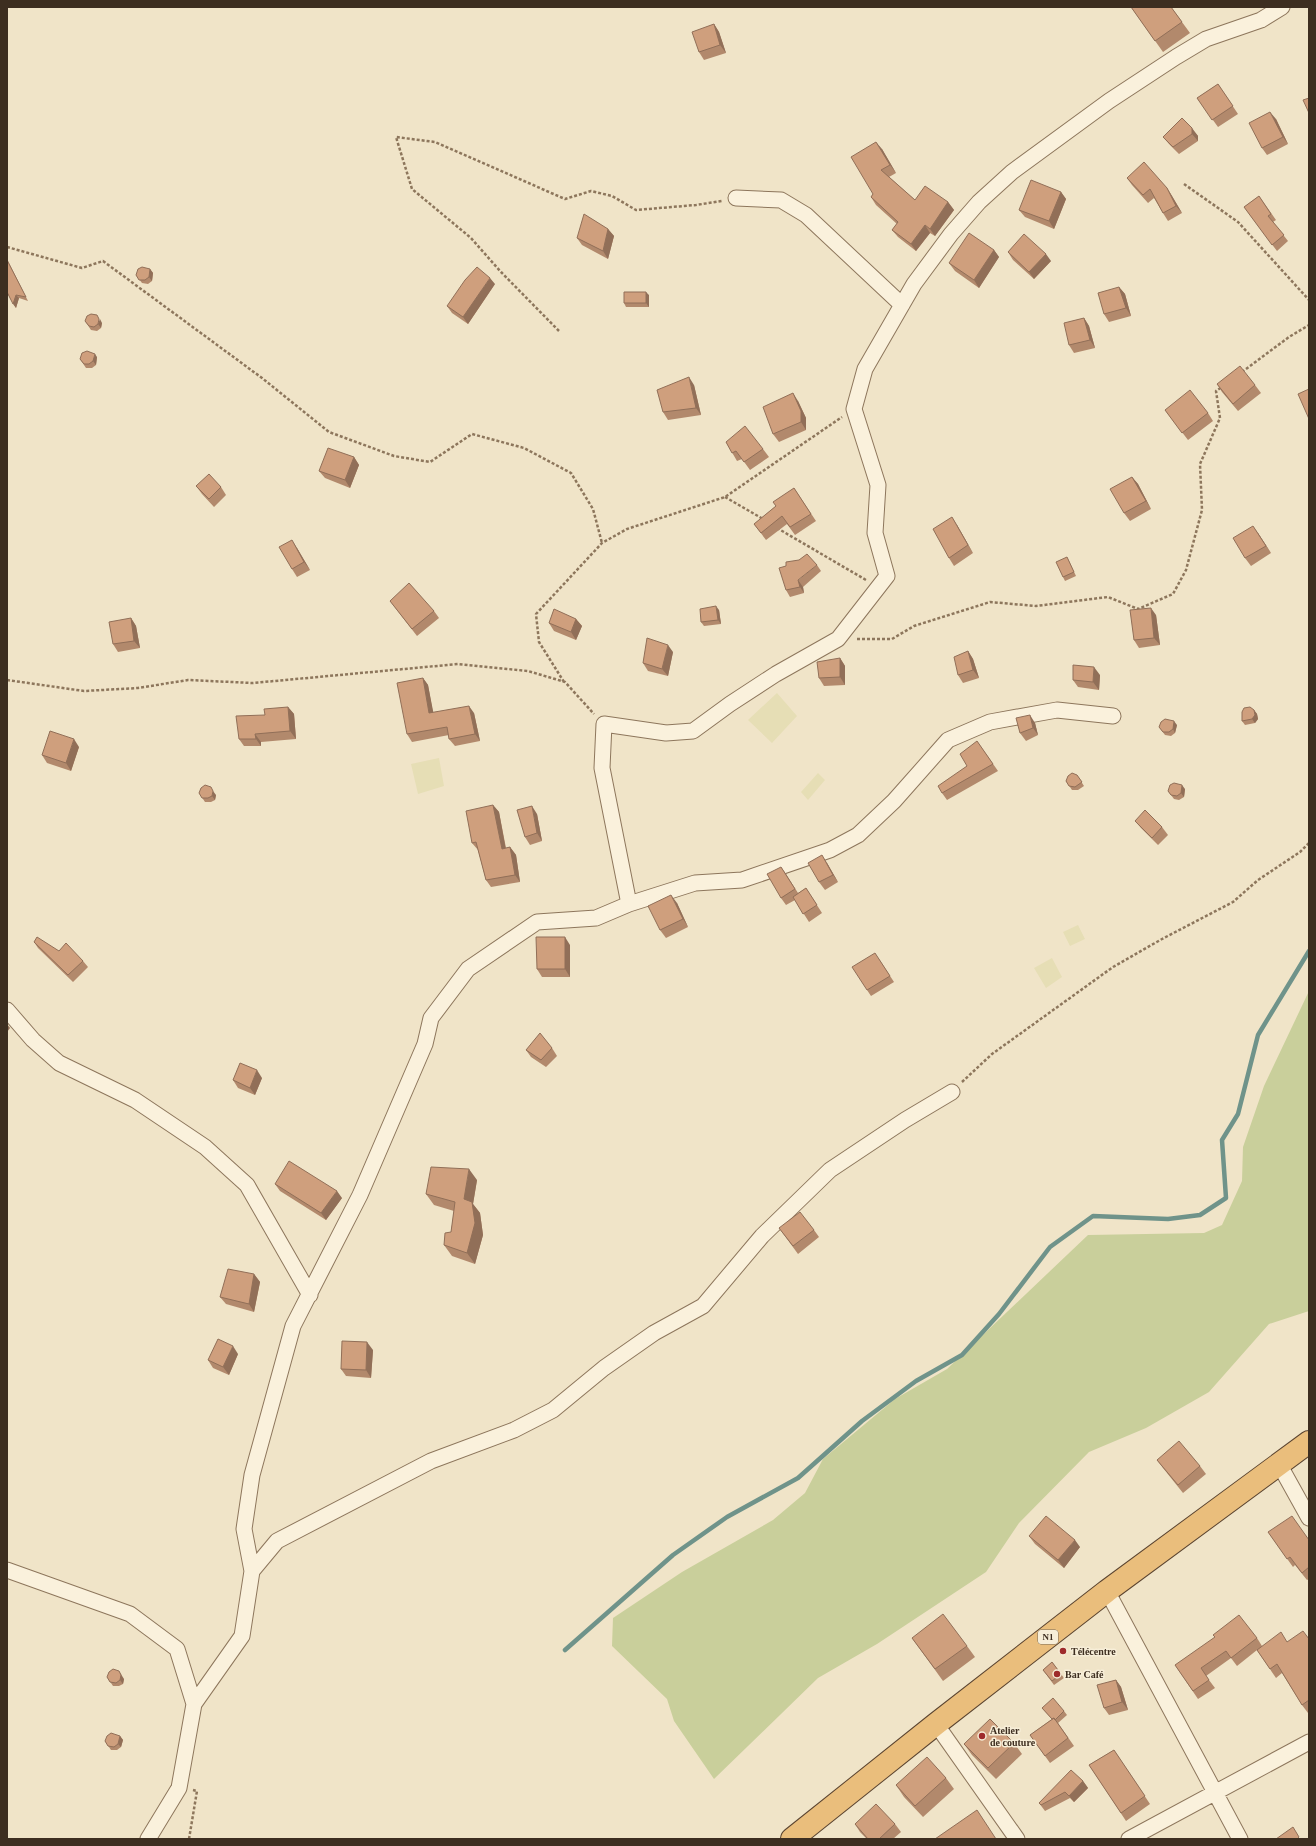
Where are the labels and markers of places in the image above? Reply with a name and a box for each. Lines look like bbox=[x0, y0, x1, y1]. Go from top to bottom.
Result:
marker: Télécentre bbox=[1058, 1646, 1068, 1656]
place label: Télécentre bbox=[1071, 1646, 1116, 1657]
marker: Bar Café bbox=[1052, 1669, 1062, 1679]
place label: Bar Café bbox=[1065, 1669, 1104, 1680]
place label: Atelier de couture bbox=[990, 1725, 1036, 1748]
marker: Atelier de couture bbox=[977, 1731, 987, 1741]

